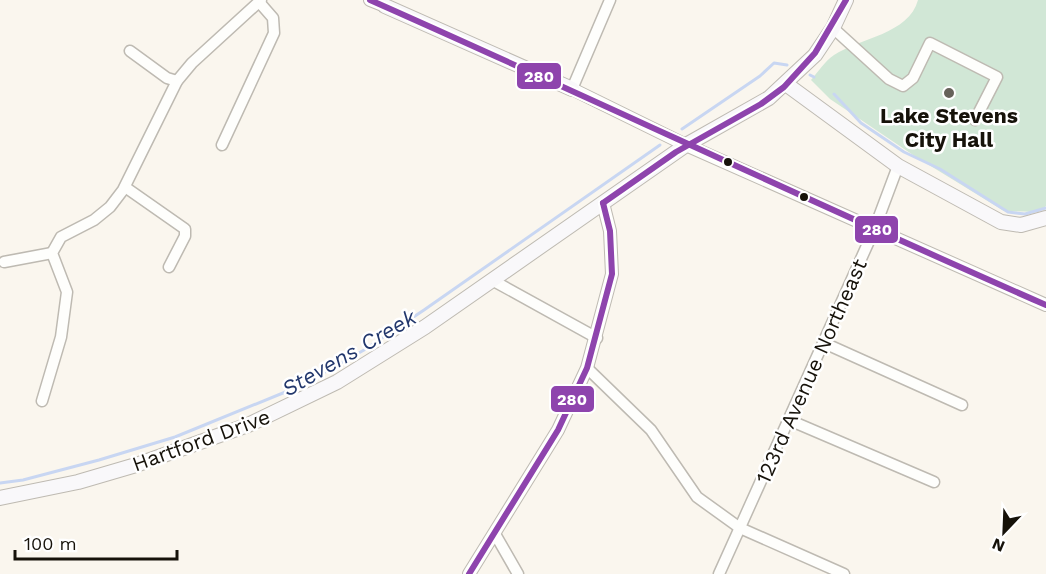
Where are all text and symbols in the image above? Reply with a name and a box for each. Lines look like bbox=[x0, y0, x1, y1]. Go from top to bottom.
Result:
line badge: 280 bbox=[516, 62, 562, 90]
text: 280 bbox=[524, 67, 554, 86]
marker: Lake Stevens City Hall bbox=[942, 86, 956, 100]
place label: Lake Stevens City Hall bbox=[880, 103, 1018, 152]
unlabelled marker bbox=[722, 156, 734, 168]
unlabelled marker bbox=[798, 191, 810, 203]
line badge: 280 bbox=[854, 215, 899, 244]
text: 280 bbox=[862, 220, 892, 239]
street label: 123rd Avenue Northeast bbox=[750, 255, 872, 487]
water label: Stevens Creek bbox=[277, 304, 421, 402]
line badge: 280 bbox=[550, 385, 595, 413]
text: 280 bbox=[557, 390, 587, 409]
street label: Hartford Drive bbox=[129, 403, 273, 477]
north arrow bbox=[974, 502, 1034, 562]
scale bar bbox=[15, 523, 177, 561]
text: 100 m bbox=[24, 533, 77, 554]
text: N bbox=[989, 534, 1008, 556]

